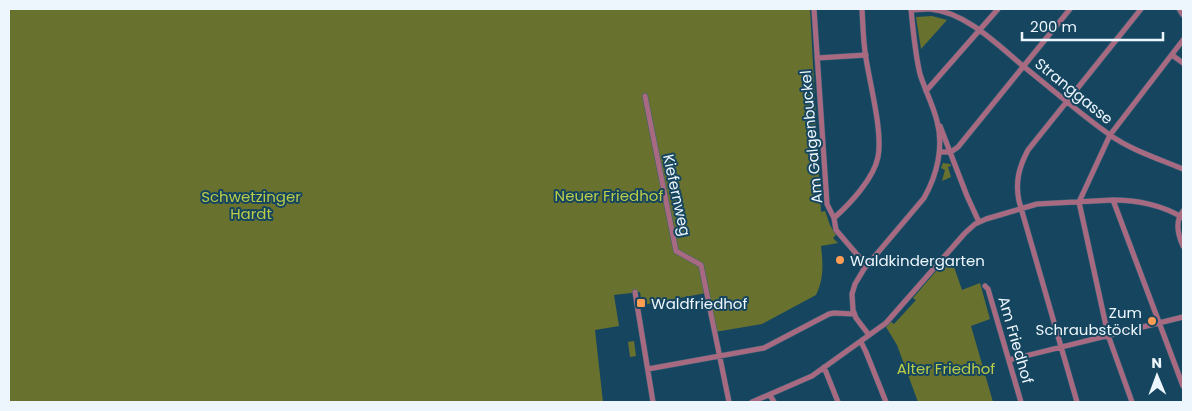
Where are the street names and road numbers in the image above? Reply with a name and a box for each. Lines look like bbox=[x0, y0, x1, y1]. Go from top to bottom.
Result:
street label: Stranggasse bbox=[1030, 53, 1118, 129]
street label: Am Galgenbuckel bbox=[795, 70, 827, 204]
street label: Kiefernweg bbox=[658, 152, 696, 238]
street label: Am Friedhof bbox=[994, 294, 1039, 386]

